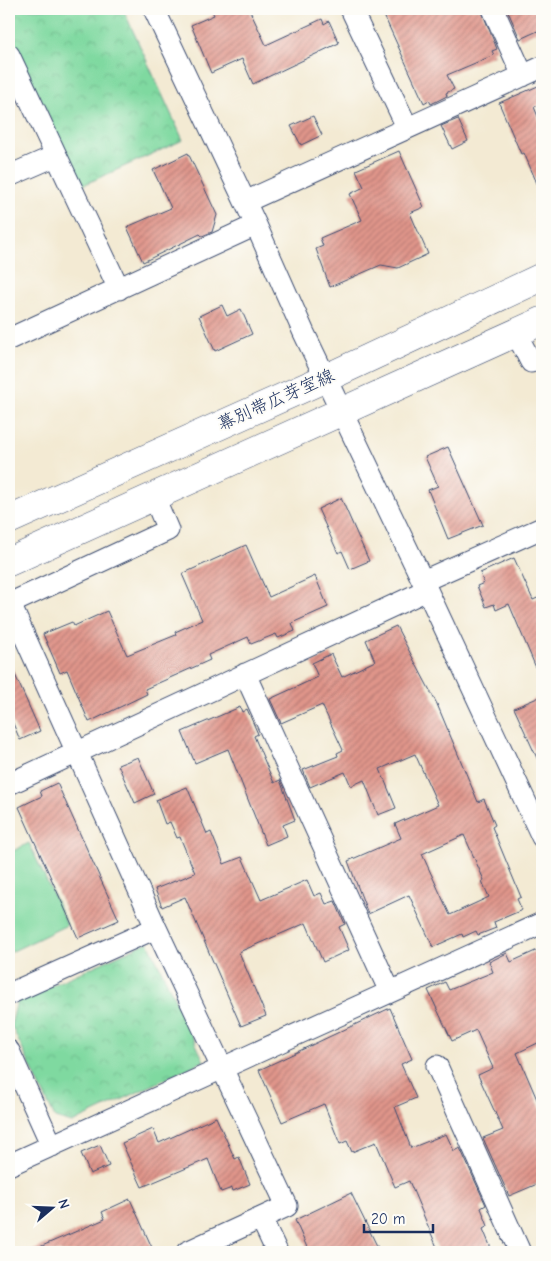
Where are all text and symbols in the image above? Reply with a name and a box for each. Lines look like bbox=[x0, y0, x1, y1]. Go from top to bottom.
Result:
street label: 幕別帯広芽室線 bbox=[214, 365, 338, 435]
north arrow bbox=[28, 1184, 78, 1234]
text: N bbox=[54, 1197, 73, 1211]
scale bar bbox=[364, 1201, 432, 1233]
text: 20 m bbox=[371, 1210, 405, 1228]

